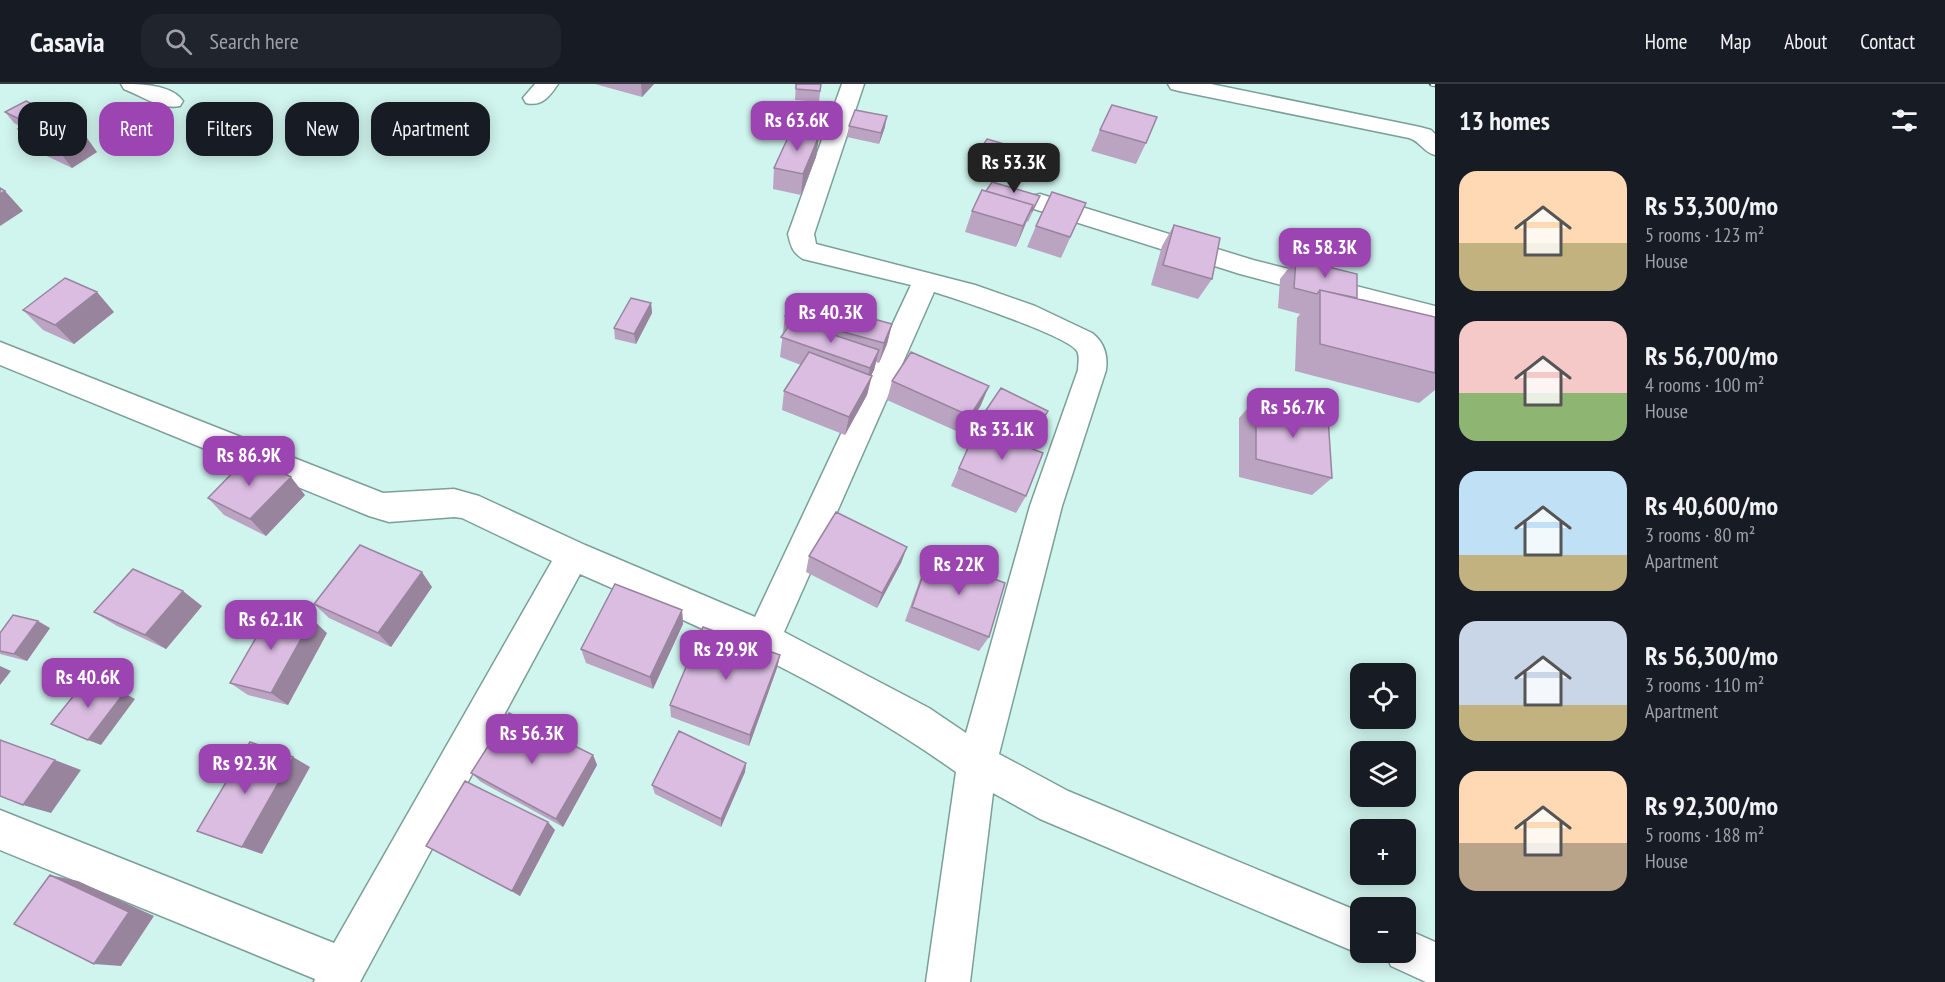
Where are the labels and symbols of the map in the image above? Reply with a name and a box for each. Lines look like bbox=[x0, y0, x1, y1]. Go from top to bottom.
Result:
pin: Rs 63.6K bbox=[735, 101, 859, 152]
pin: Rs 53.3K bbox=[952, 143, 1076, 194]
pin: Rs 58.3K bbox=[1263, 228, 1387, 279]
pin: Rs 40.3K bbox=[769, 293, 893, 344]
pin: Rs 56.7K bbox=[1231, 388, 1355, 439]
pin: Rs 33.1K bbox=[940, 410, 1064, 461]
pin: Rs 86.9K bbox=[187, 436, 311, 487]
pin: Rs 22K bbox=[910, 545, 1008, 596]
pin: Rs 62.1K bbox=[209, 600, 333, 651]
pin: Rs 29.9K bbox=[664, 630, 788, 681]
pin: Rs 40.6K bbox=[26, 658, 150, 709]
pin: Rs 56.3K bbox=[470, 714, 594, 765]
pin: Rs 92.3K bbox=[183, 744, 307, 795]

